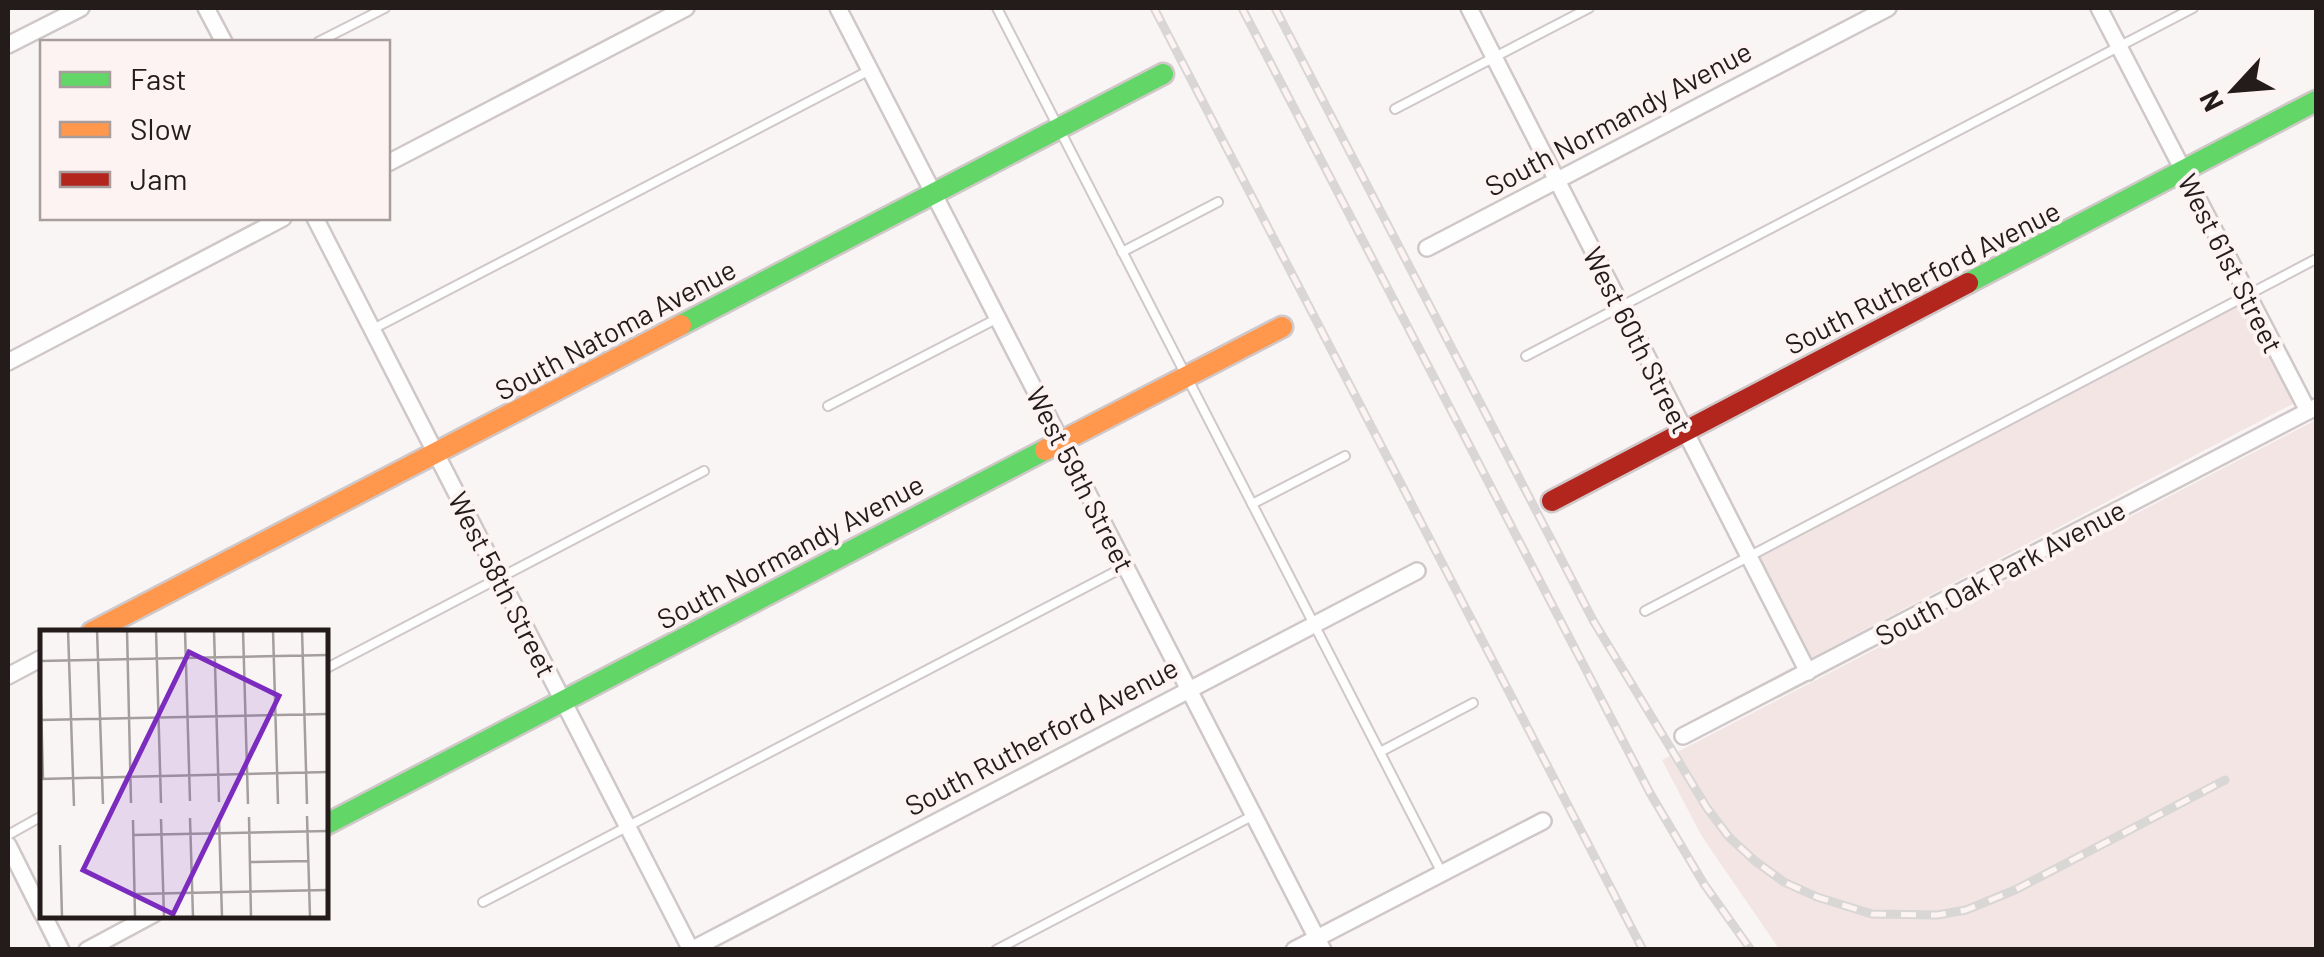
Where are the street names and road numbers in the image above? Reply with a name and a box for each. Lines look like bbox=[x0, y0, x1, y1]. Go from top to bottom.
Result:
street label: South Normandy Avenue bbox=[1479, 33, 1757, 203]
street label: West 61st Street bbox=[2171, 168, 2291, 358]
street label: South Rutherford Avenue bbox=[1779, 193, 2065, 361]
street label: West 60th Street bbox=[1576, 241, 1700, 439]
street label: South Natoma Avenue bbox=[489, 251, 741, 407]
street label: West 59th Street bbox=[1020, 381, 1142, 577]
street label: South Normandy Avenue bbox=[651, 466, 929, 636]
street label: West 58th Street bbox=[442, 486, 564, 682]
street label: South Oak Park Avenue bbox=[1869, 492, 2131, 652]
street label: South Rutherford Avenue bbox=[899, 650, 1183, 822]

